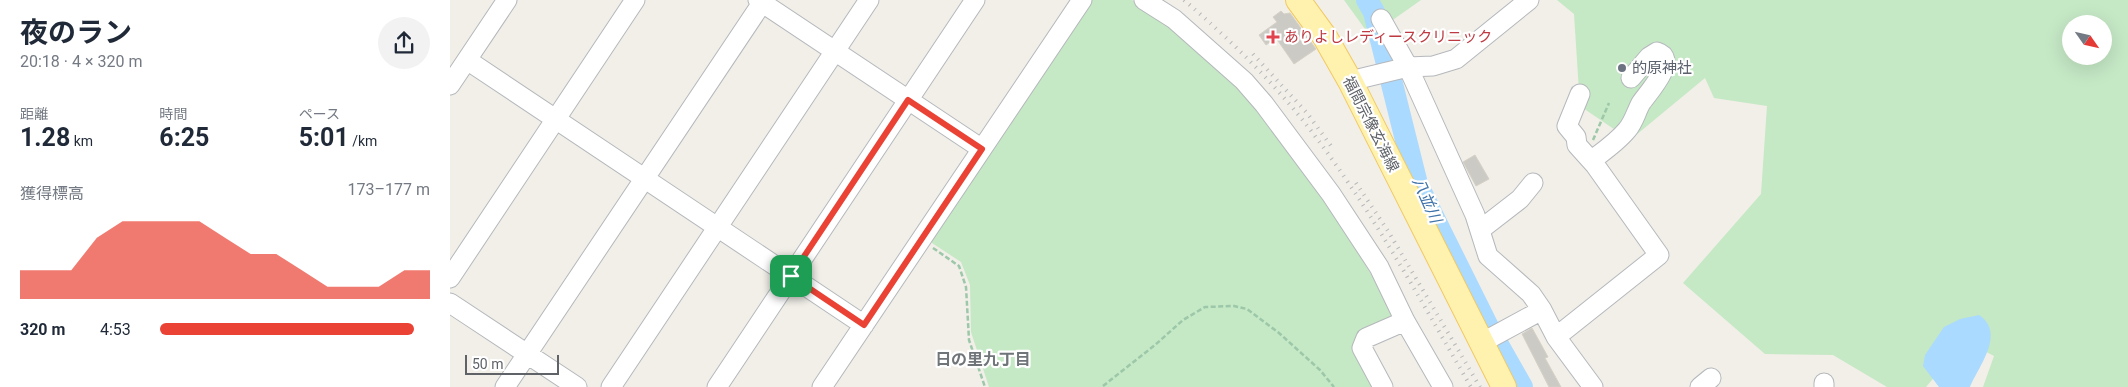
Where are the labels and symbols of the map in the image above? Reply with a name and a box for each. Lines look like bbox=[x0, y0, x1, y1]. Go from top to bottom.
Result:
north arrow bbox=[2062, 15, 2112, 65]
place label: ありよしレディースクリニック bbox=[1284, 28, 1492, 46]
marker: ありよしレディースクリニック bbox=[1266, 30, 1280, 44]
place label: 的原神社 bbox=[1632, 59, 1692, 77]
marker: 的原神社 bbox=[1616, 62, 1628, 74]
street label: 福間宗像玄海線 bbox=[1339, 73, 1403, 175]
water label: 八並川 bbox=[1409, 174, 1446, 228]
pin bbox=[770, 255, 812, 297]
district label: 日の里九丁目 bbox=[935, 350, 1031, 369]
scale bar bbox=[465, 352, 559, 375]

